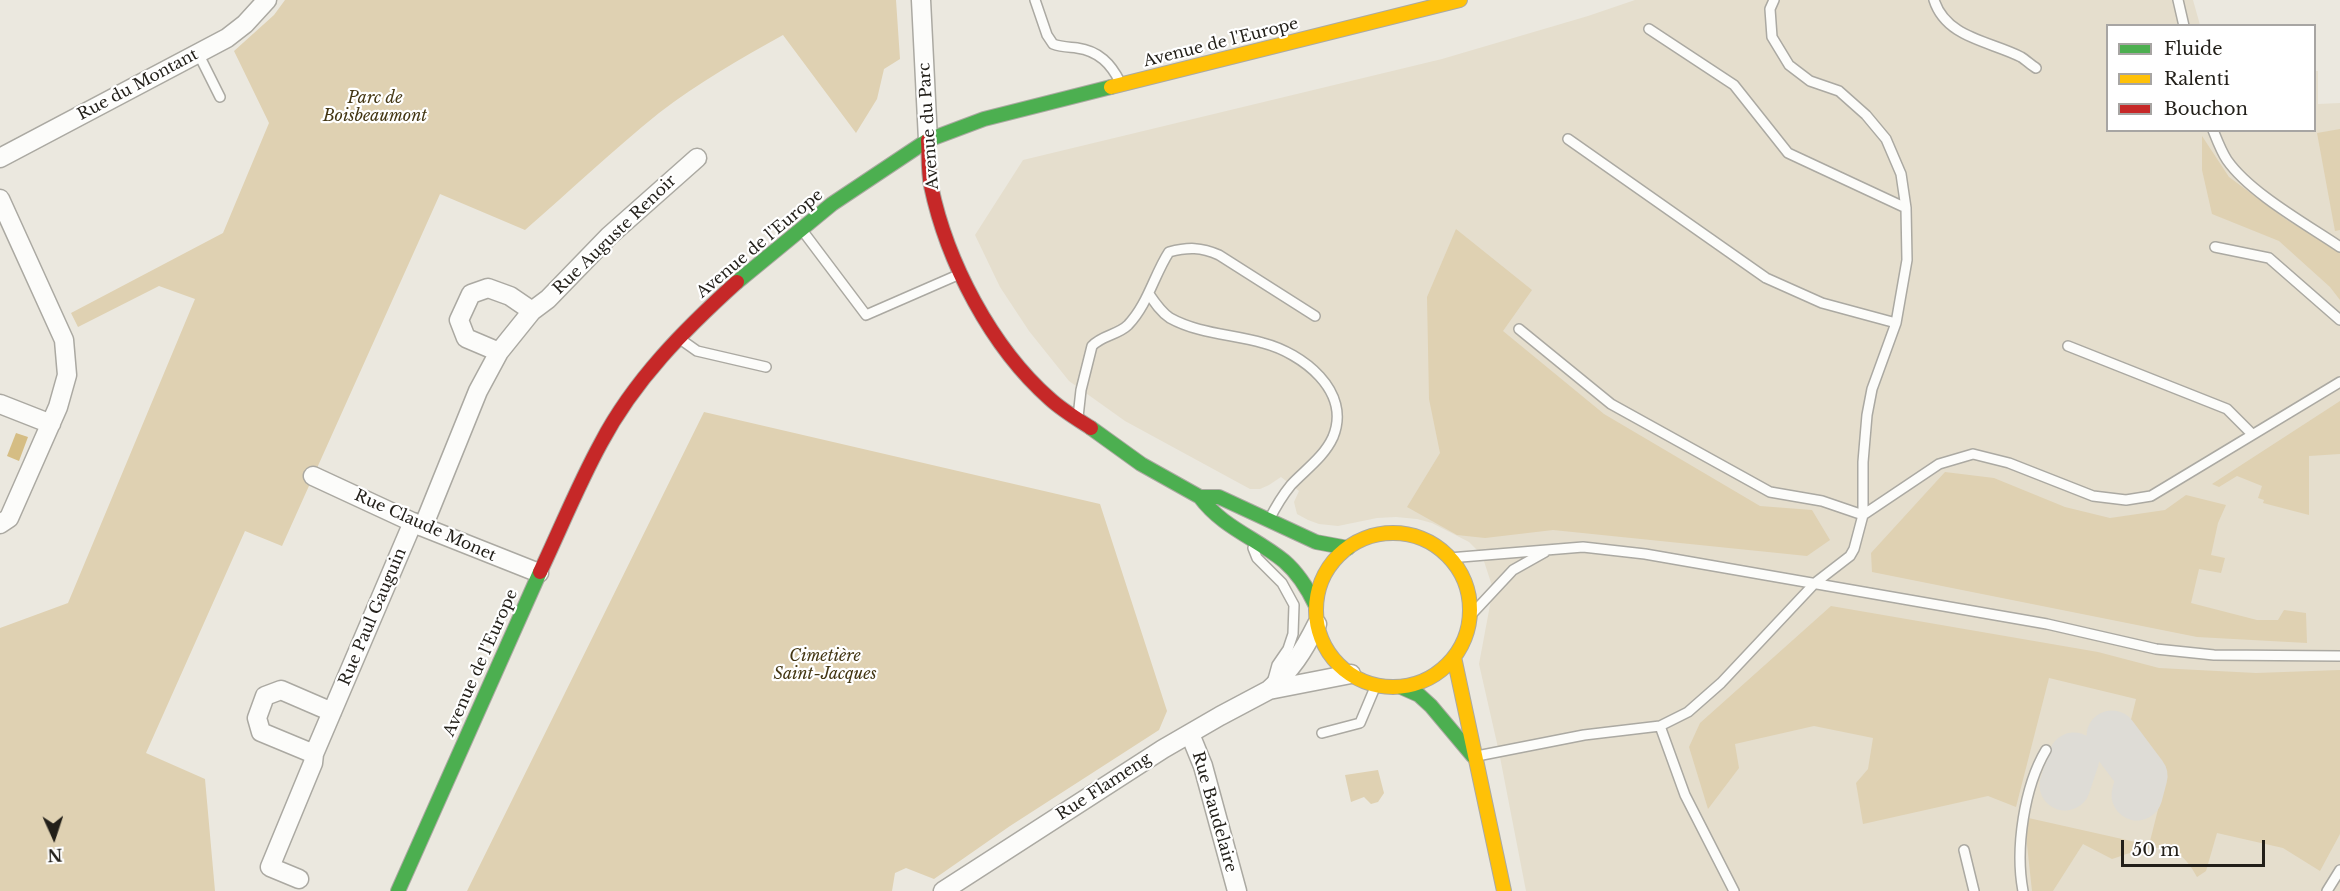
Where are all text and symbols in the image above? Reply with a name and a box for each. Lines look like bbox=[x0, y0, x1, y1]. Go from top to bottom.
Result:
street label: Avenue de l'Europe bbox=[1142, 14, 1300, 72]
legend bbox=[2106, 24, 2316, 132]
text: Fluide bbox=[2164, 38, 2223, 60]
street label: Rue du Montant bbox=[74, 45, 202, 125]
street label: Avenue du Parc bbox=[915, 62, 943, 190]
text: Ralenti bbox=[2164, 68, 2230, 90]
park label: Parc de Boisbeaumont bbox=[323, 88, 427, 126]
text: Bouchon bbox=[2164, 98, 2248, 120]
street label: Rue Auguste Renoir bbox=[550, 171, 680, 299]
street label: Avenue de l'Europe bbox=[693, 186, 827, 302]
street label: Rue Claude Monet bbox=[351, 486, 499, 566]
street label: Rue Paul Gauguin bbox=[335, 545, 411, 689]
street label: Avenue de l'Europe bbox=[440, 586, 522, 740]
park label: Cimetière Saint-Jacques bbox=[773, 646, 877, 684]
street label: Rue Flameng bbox=[1053, 749, 1155, 825]
street label: Rue Baudelaire bbox=[1188, 749, 1240, 875]
north arrow bbox=[24, 807, 84, 867]
scale bar bbox=[2124, 828, 2268, 866]
text: 50 m bbox=[2132, 839, 2180, 861]
text: N bbox=[47, 845, 63, 865]

